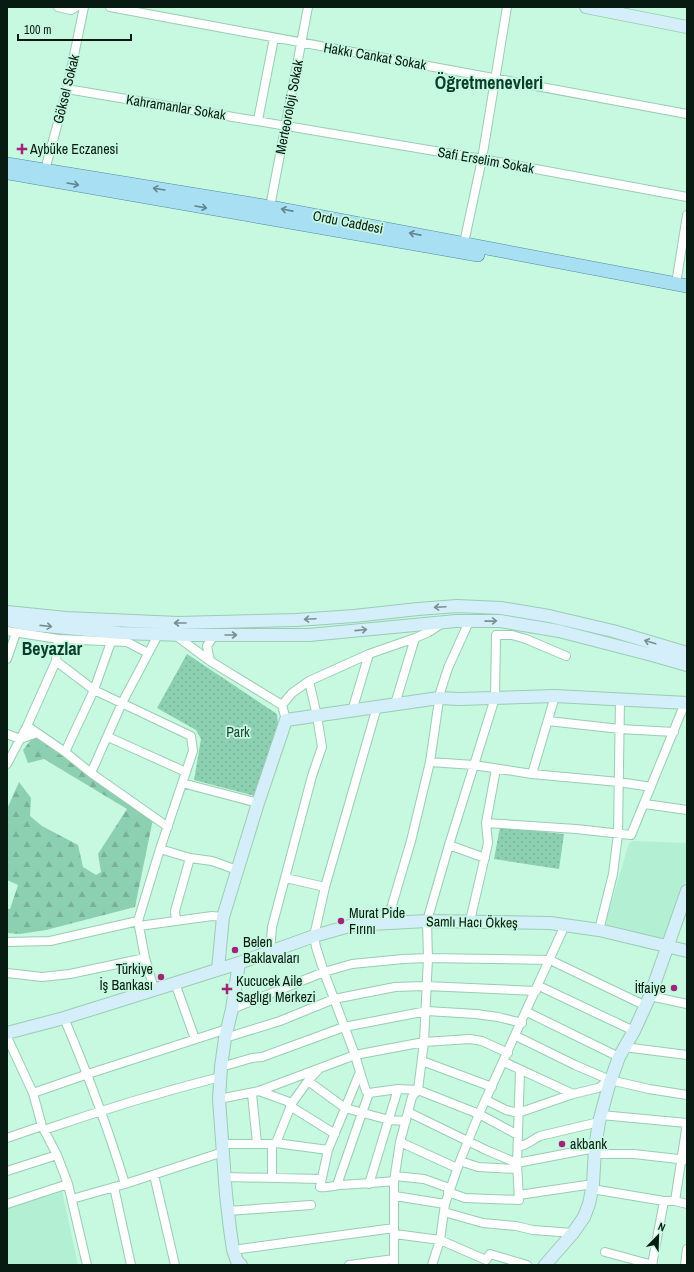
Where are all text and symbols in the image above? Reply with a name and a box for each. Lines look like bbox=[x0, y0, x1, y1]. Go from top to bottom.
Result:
scale bar bbox=[18, 16, 131, 42]
text: 100 m bbox=[24, 22, 51, 38]
street label: Hakkı Cankat Sokak bbox=[322, 38, 428, 74]
street label: Göksel Sokak bbox=[49, 52, 83, 126]
street label: Merteoroloji Sokak bbox=[271, 58, 307, 156]
district label: Öğretmenevleri bbox=[435, 70, 543, 95]
street label: Kahramanlar Sokak bbox=[125, 90, 227, 124]
place label: Aybüke Eczanesi bbox=[29, 140, 119, 158]
street label: Safi Erselim Sokak bbox=[436, 143, 536, 177]
marker: Aybüke Eczanesi bbox=[17, 144, 27, 154]
one-way arrow bbox=[66, 181, 79, 189]
one-way arrow bbox=[153, 185, 166, 193]
one-way arrow bbox=[194, 203, 207, 211]
one-way arrow bbox=[281, 206, 294, 214]
street label: Ordu Caddesi bbox=[311, 206, 385, 238]
one-way arrow bbox=[409, 230, 422, 238]
one-way arrow bbox=[434, 604, 447, 611]
one-way arrow bbox=[304, 615, 317, 622]
one-way arrow bbox=[484, 617, 497, 625]
one-way arrow bbox=[174, 619, 187, 627]
one-way arrow bbox=[39, 622, 52, 629]
one-way arrow bbox=[354, 626, 367, 633]
one-way arrow bbox=[224, 631, 237, 639]
district label: Beyazlar bbox=[22, 636, 83, 661]
one-way arrow bbox=[643, 638, 656, 645]
park label: Park bbox=[226, 723, 250, 741]
place label: Murat Pide Fırını bbox=[349, 904, 405, 938]
street label: Samlı Hacı Ökkeş bbox=[426, 912, 518, 932]
marker: Murat Pide Fırını bbox=[336, 916, 346, 926]
place label: Belen Baklavaları bbox=[243, 933, 300, 967]
marker: Belen Baklavaları bbox=[230, 945, 240, 955]
place label: Türkiye İş Bankası bbox=[99, 960, 153, 994]
marker: Türkiye İş Bankası bbox=[156, 972, 166, 982]
place label: Kucucek Aile Saglıgı Merkezi bbox=[236, 972, 316, 1006]
place label: İtfaiye bbox=[635, 979, 666, 997]
marker: Kucucek Aile Saglıgı Merkezi bbox=[221, 983, 233, 995]
marker: İtfaiye bbox=[669, 983, 679, 993]
place label: akbank bbox=[570, 1135, 607, 1153]
marker: akbank bbox=[557, 1139, 567, 1149]
north arrow bbox=[638, 1216, 678, 1256]
text: N bbox=[656, 1219, 668, 1235]

